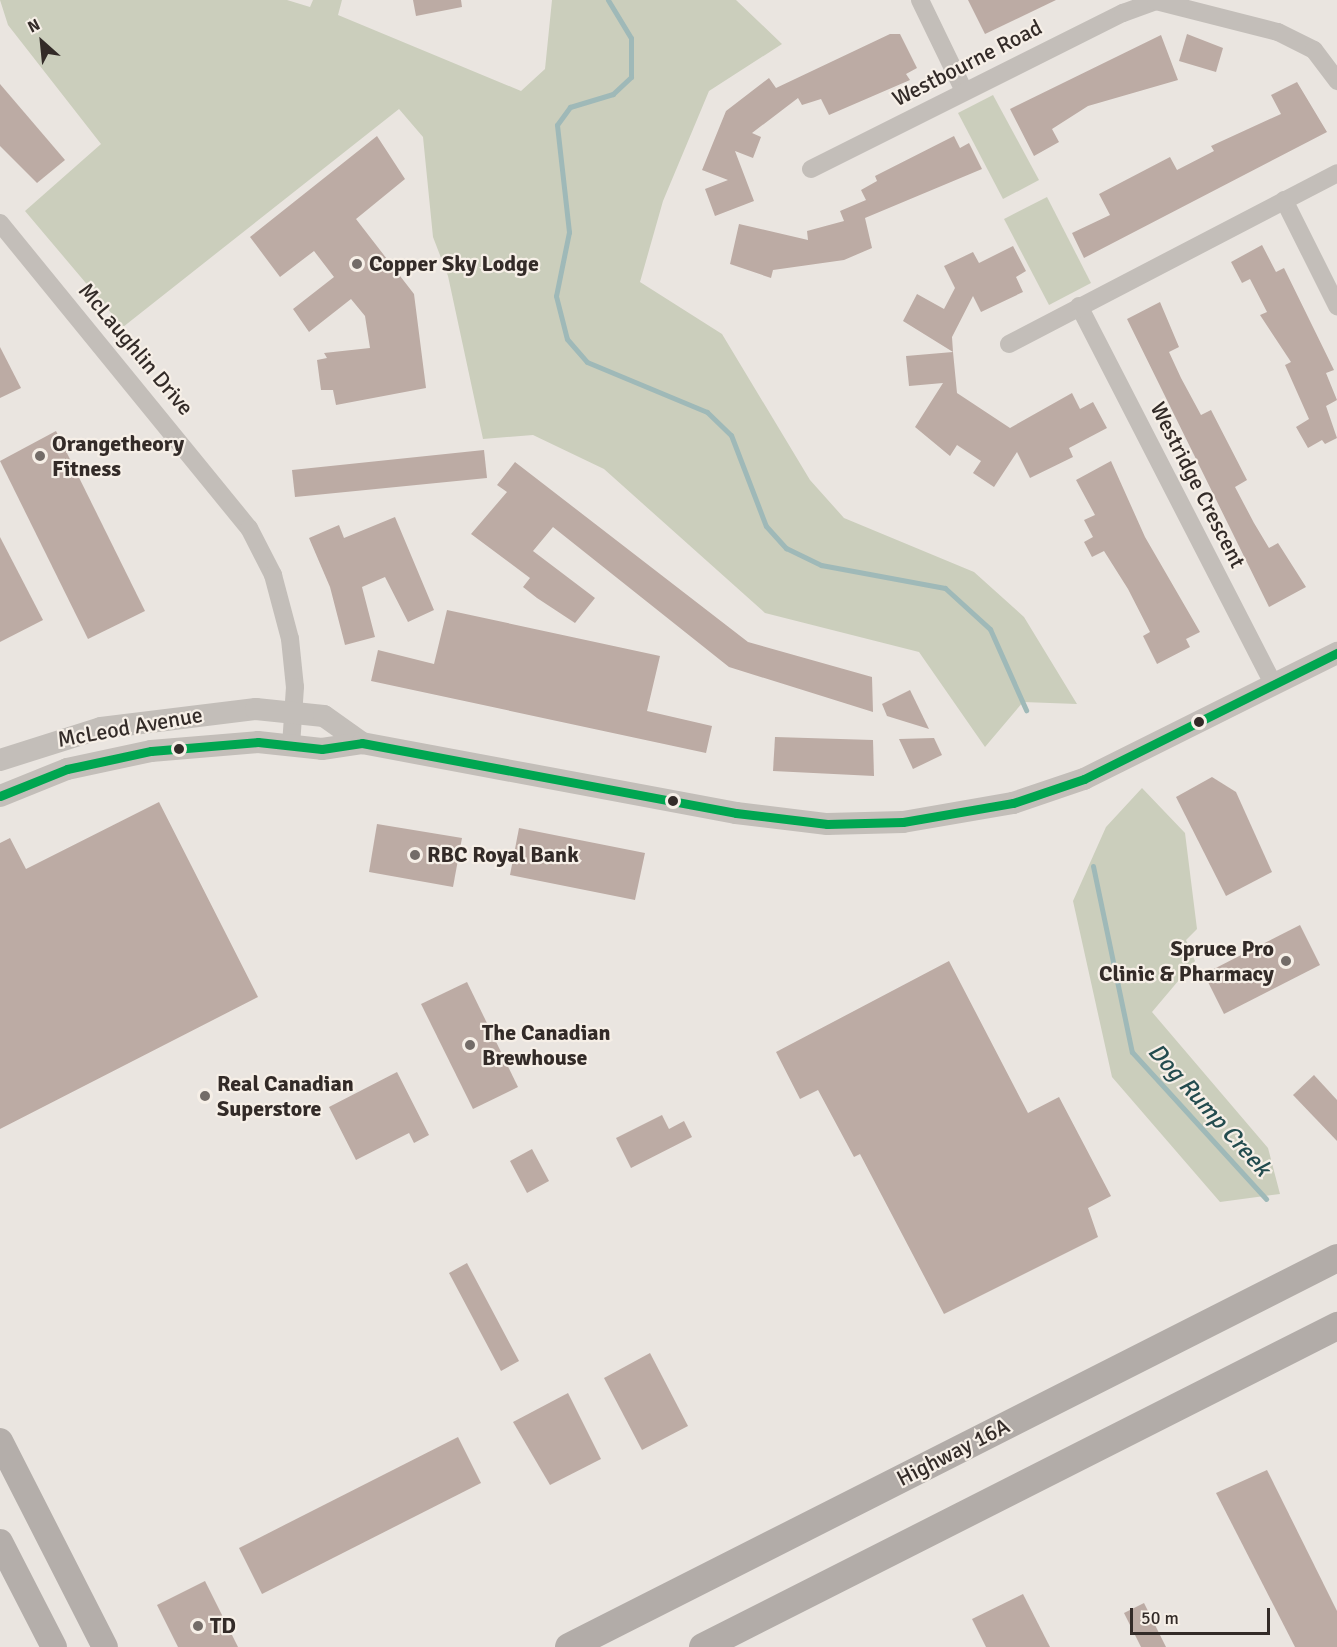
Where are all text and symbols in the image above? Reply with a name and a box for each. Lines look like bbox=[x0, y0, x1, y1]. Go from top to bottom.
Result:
north arrow bbox=[12, 12, 72, 72]
street label: Westbourne Road bbox=[888, 14, 1046, 112]
text: N bbox=[24, 15, 43, 37]
place label: Copper Sky Lodge bbox=[369, 251, 539, 277]
marker: Copper Sky Lodge bbox=[350, 257, 364, 271]
street label: McLaughlin Drive bbox=[73, 277, 199, 421]
street label: Westridge Crescent bbox=[1145, 398, 1251, 572]
place label: Orangetheory Fitness bbox=[52, 430, 184, 482]
marker: Orangetheory Fitness bbox=[33, 449, 47, 463]
street label: McLeod Avenue bbox=[55, 701, 205, 753]
unlabelled marker bbox=[1193, 716, 1205, 728]
unlabelled marker bbox=[173, 743, 185, 755]
unlabelled marker bbox=[667, 795, 679, 807]
place label: RBC Royal Bank bbox=[427, 842, 579, 868]
marker: RBC Royal Bank bbox=[408, 848, 422, 862]
place label: Spruce Pro Clinic & Pharmacy bbox=[1099, 935, 1274, 986]
marker: Spruce Pro Clinic & Pharmacy bbox=[1279, 954, 1293, 968]
place label: The Canadian Brewhouse bbox=[482, 1019, 611, 1070]
marker: The Canadian Brewhouse bbox=[463, 1038, 477, 1052]
water label: Dog Rump Creek bbox=[1142, 1038, 1276, 1182]
place label: Real Canadian Superstore bbox=[217, 1070, 354, 1122]
marker: Real Canadian Superstore bbox=[198, 1089, 212, 1103]
street label: Highway 16A bbox=[892, 1412, 1014, 1492]
scale bar bbox=[1133, 1596, 1272, 1634]
text: 50 m bbox=[1141, 1607, 1179, 1629]
place label: TD bbox=[210, 1613, 236, 1639]
marker: TD bbox=[191, 1619, 205, 1633]

